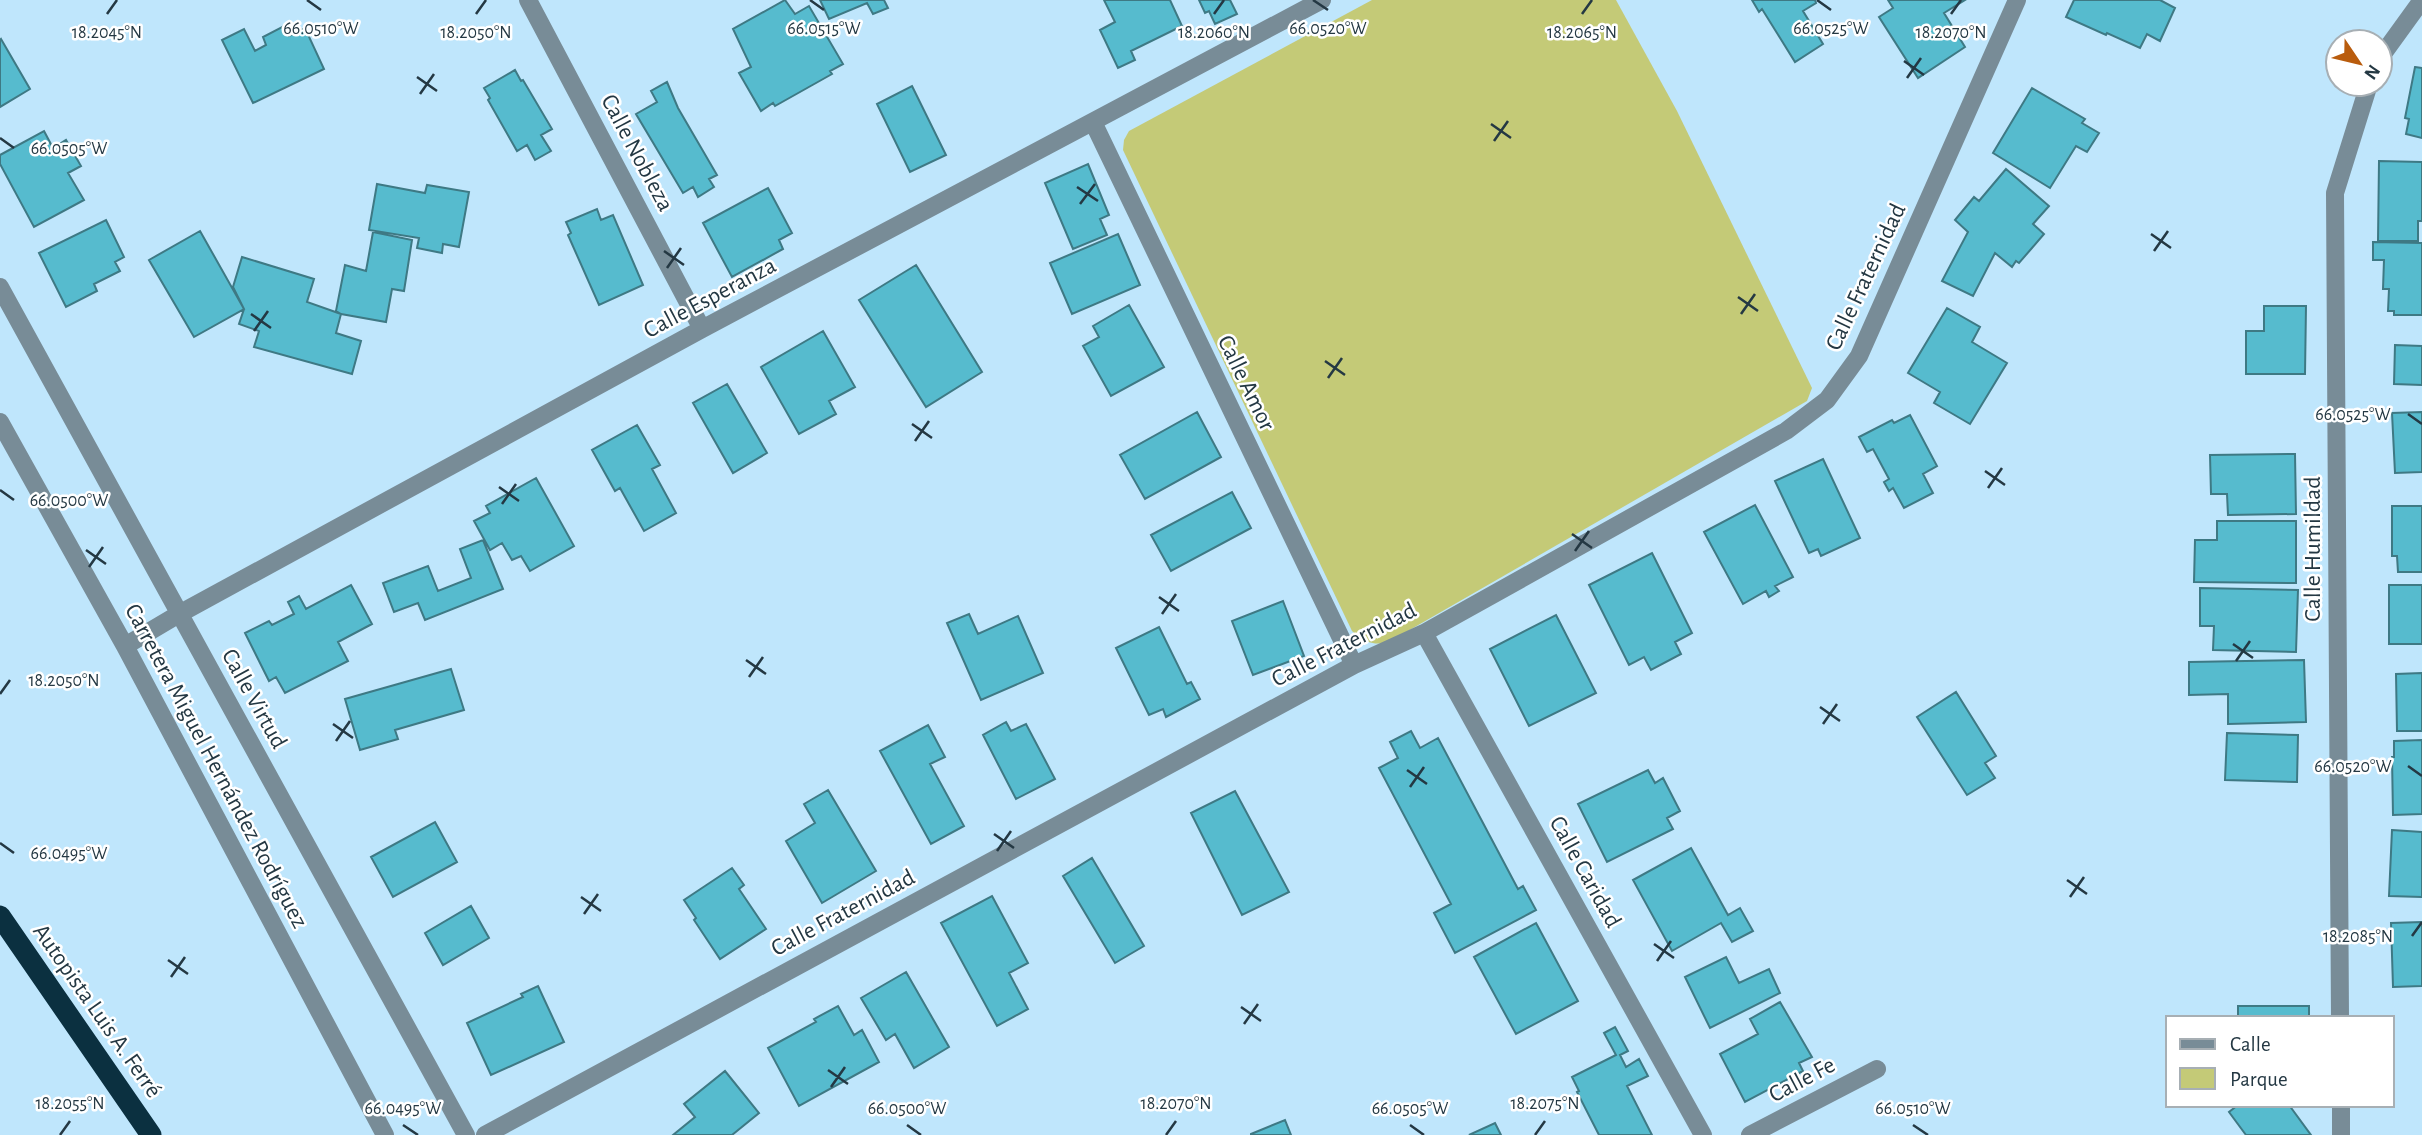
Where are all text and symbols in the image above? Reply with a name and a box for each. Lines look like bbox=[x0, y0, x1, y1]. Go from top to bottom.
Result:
text: 66.0510°W bbox=[283, 20, 359, 38]
text: 66.0515°W bbox=[787, 20, 861, 38]
text: 66.0520°W bbox=[1289, 20, 1367, 38]
text: 66.0525°W bbox=[1793, 20, 1869, 38]
text: 18.2045°N bbox=[72, 24, 142, 42]
text: 18.2050°N bbox=[440, 24, 512, 42]
text: 18.2060°N bbox=[1178, 24, 1250, 42]
text: 18.2065°N bbox=[1547, 24, 1617, 42]
text: 18.2070°N bbox=[1915, 24, 1987, 42]
north arrow bbox=[2324, 28, 2394, 98]
text: N bbox=[2360, 61, 2383, 83]
street label: Calle Nobleza bbox=[596, 91, 678, 215]
text: 66.0505°W bbox=[31, 140, 107, 158]
street label: Calle Fraternidad bbox=[1822, 200, 1910, 354]
street label: Calle Esperanza bbox=[640, 253, 780, 343]
street label: Calle Amor bbox=[1213, 332, 1279, 435]
text: 66.0525°W bbox=[2315, 406, 2391, 424]
street label: Calle Humildad bbox=[2301, 476, 2325, 622]
text: 66.0500°W bbox=[30, 492, 108, 510]
street label: Calle Fraternidad bbox=[1268, 598, 1420, 692]
street label: Carretera Miguel Hernández Rodríguez bbox=[120, 600, 312, 932]
street label: Calle Virtud bbox=[217, 645, 291, 753]
text: 18.2050°N bbox=[28, 672, 100, 690]
text: 66.0520°W bbox=[2314, 758, 2392, 776]
street label: Calle Caridad bbox=[1545, 812, 1625, 932]
text: 66.0495°W bbox=[31, 845, 107, 863]
street label: Calle Fraternidad bbox=[767, 865, 919, 961]
street label: Autopista Luis A. Ferré bbox=[28, 920, 166, 1102]
text: 18.2085°N bbox=[2323, 928, 2393, 946]
legend bbox=[2166, 1016, 2394, 1107]
text: Calle bbox=[2230, 1034, 2271, 1055]
street label: Calle Fe bbox=[1765, 1053, 1839, 1107]
text: Parque bbox=[2230, 1069, 2288, 1090]
text: 18.2055°N bbox=[35, 1095, 105, 1113]
text: 18.2070°N bbox=[1140, 1095, 1212, 1113]
text: 18.2075°N bbox=[1510, 1095, 1580, 1113]
text: 66.0495°W bbox=[365, 1100, 441, 1118]
text: 66.0500°W bbox=[868, 1100, 946, 1118]
text: 66.0505°W bbox=[1372, 1100, 1448, 1118]
text: 66.0510°W bbox=[1875, 1100, 1951, 1118]

